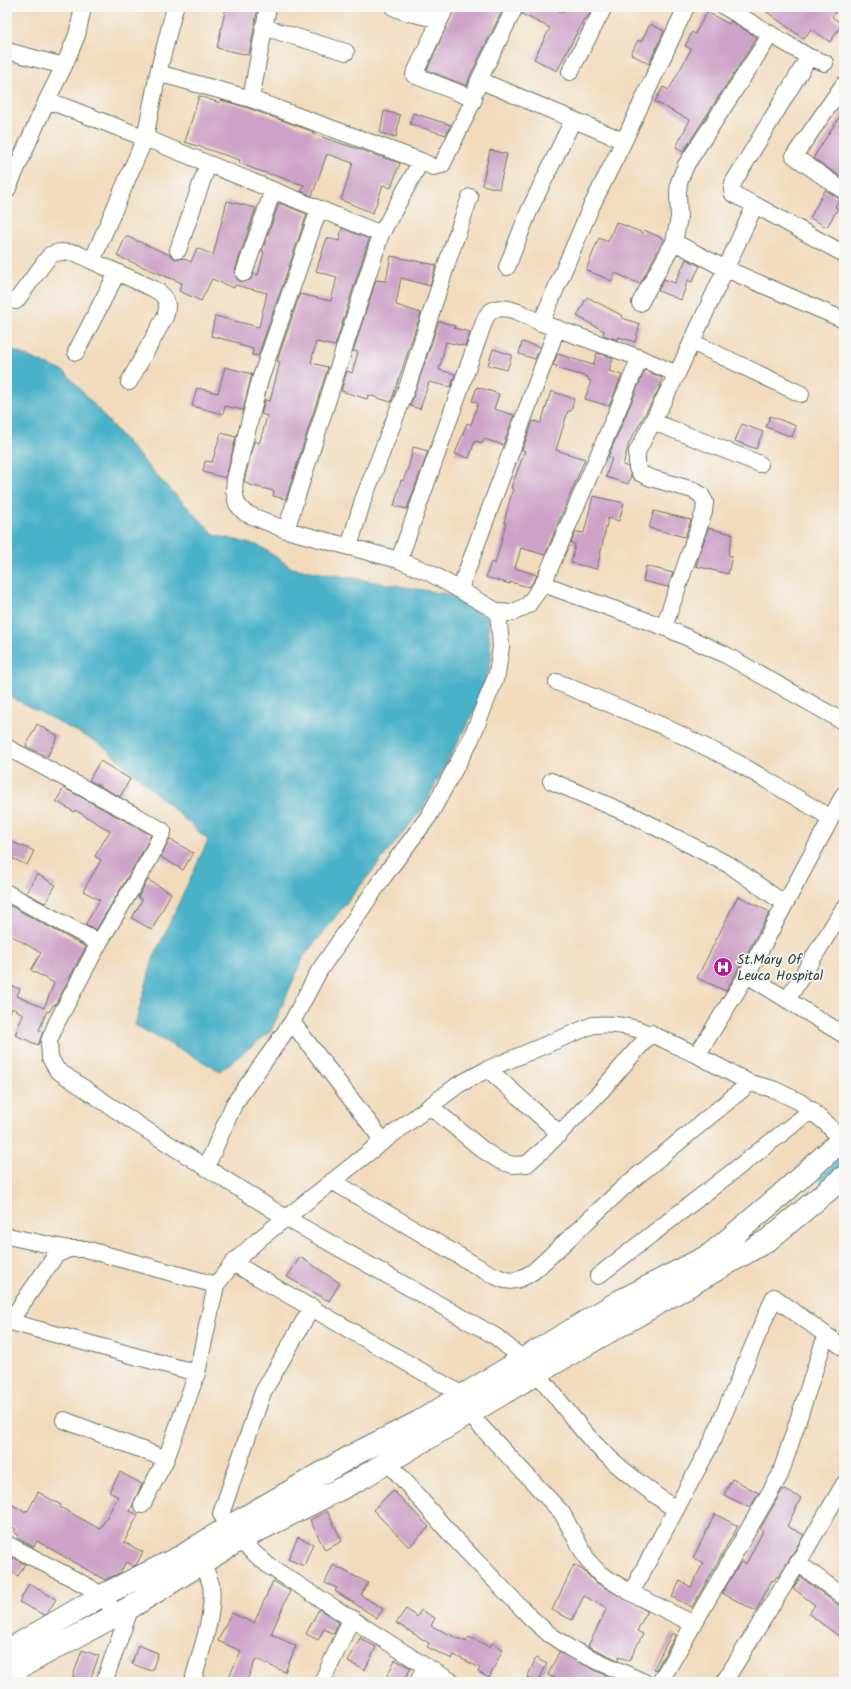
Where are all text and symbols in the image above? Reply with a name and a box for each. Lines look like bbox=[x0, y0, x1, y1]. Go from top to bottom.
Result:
place label: St.Mary Of Leuca Hospital bbox=[737, 949, 824, 987]
hospital icon: St.Mary Of Leuca Hospital bbox=[712, 956, 734, 978]

